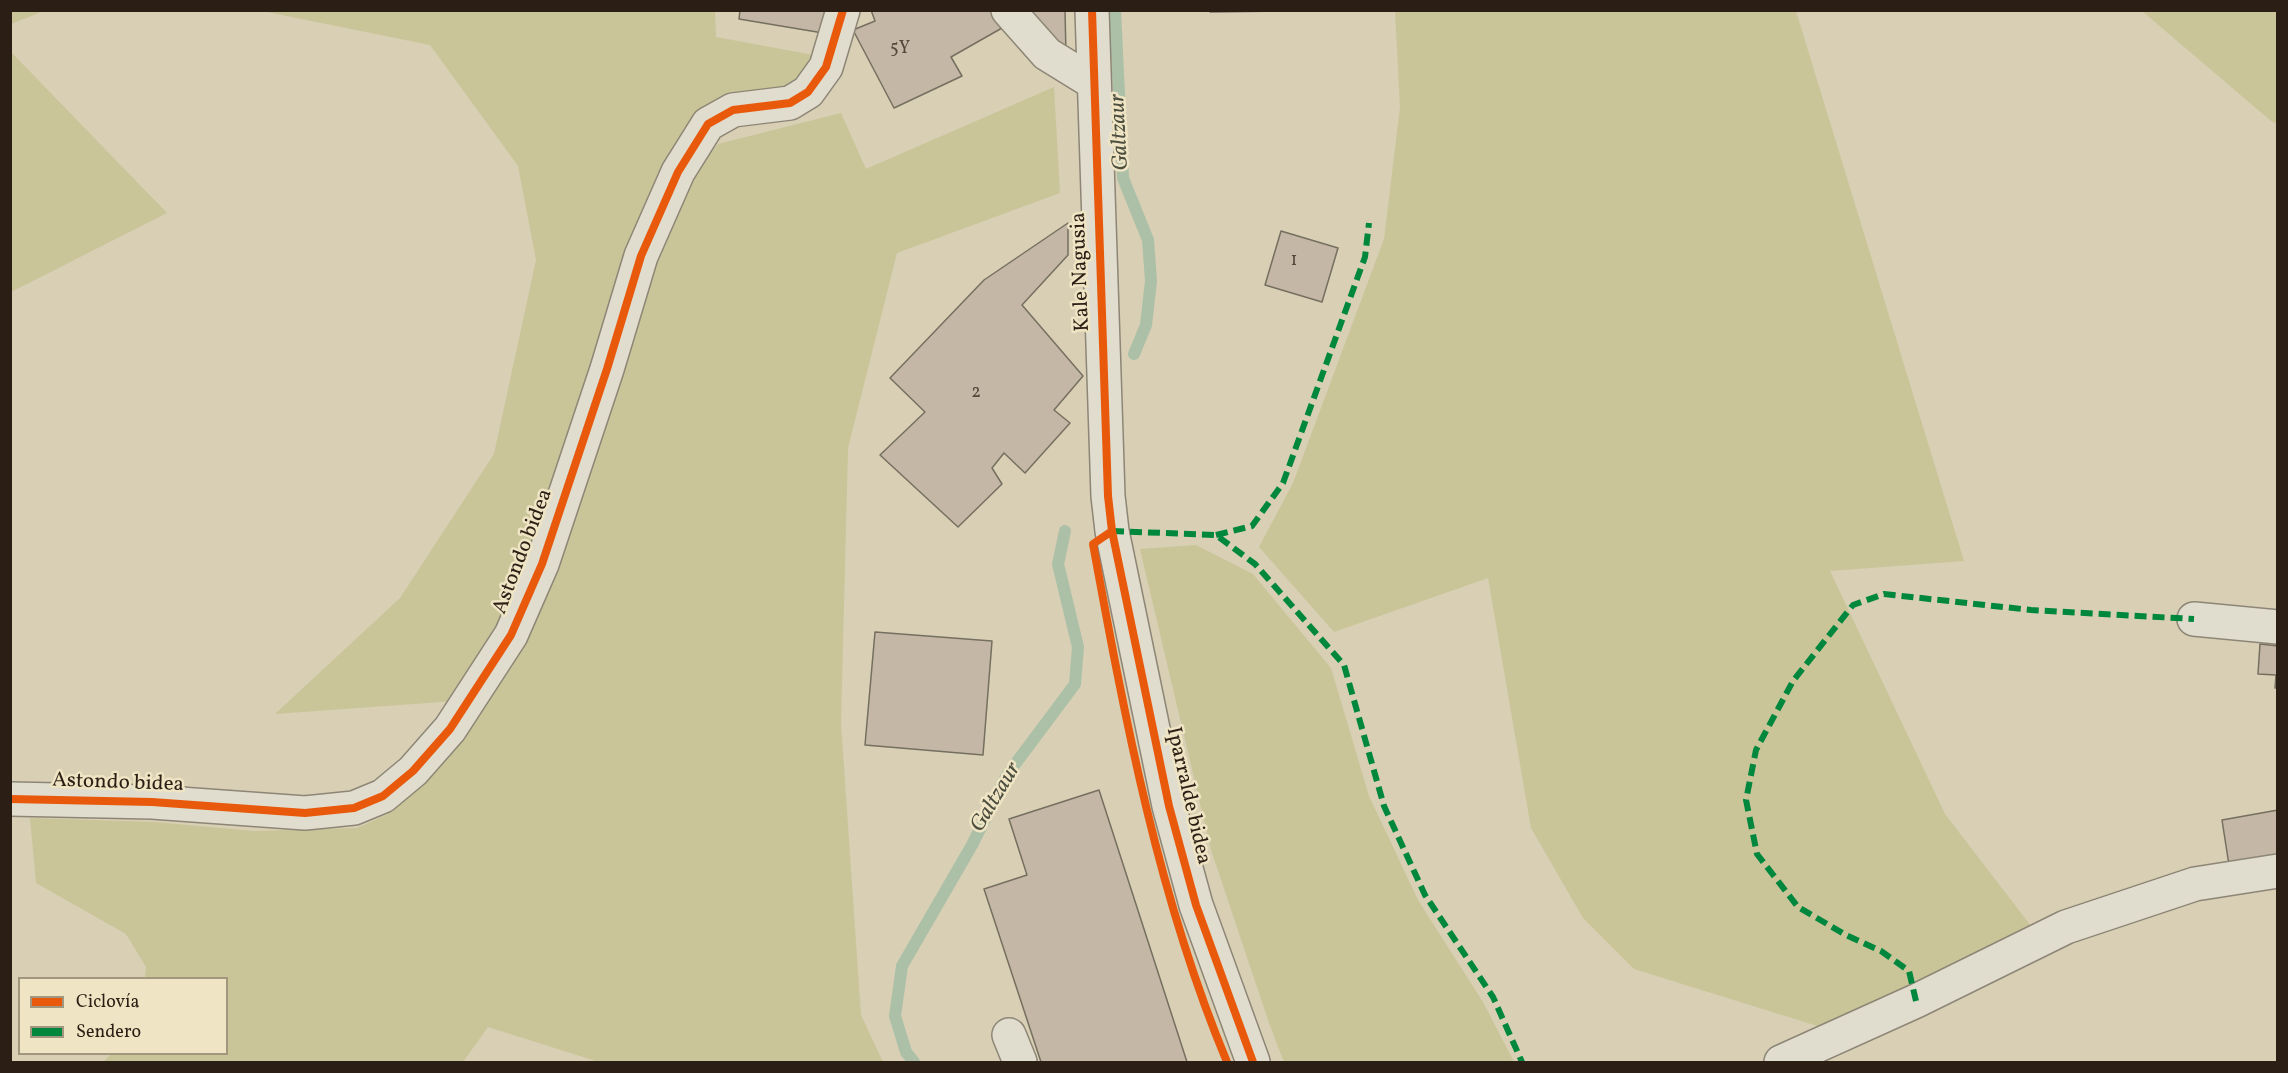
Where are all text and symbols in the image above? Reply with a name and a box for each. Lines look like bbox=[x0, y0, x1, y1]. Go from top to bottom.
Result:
house number: 5Y bbox=[890, 39, 910, 61]
water label: Galtzaur bbox=[1106, 93, 1136, 171]
street label: Kale Nagusia bbox=[1067, 212, 1097, 332]
house number: 1 bbox=[1291, 251, 1297, 273]
house number: 2 bbox=[971, 383, 981, 405]
street label: Astondo bidea bbox=[489, 486, 559, 618]
street label: Iparralde bidea bbox=[1159, 725, 1215, 867]
water label: Galtzaur bbox=[966, 758, 1028, 838]
street label: Astondo bidea bbox=[52, 769, 184, 799]
legend bbox=[18, 977, 228, 1055]
text: Ciclovía bbox=[76, 990, 139, 1015]
text: Sendero bbox=[76, 1020, 141, 1045]

